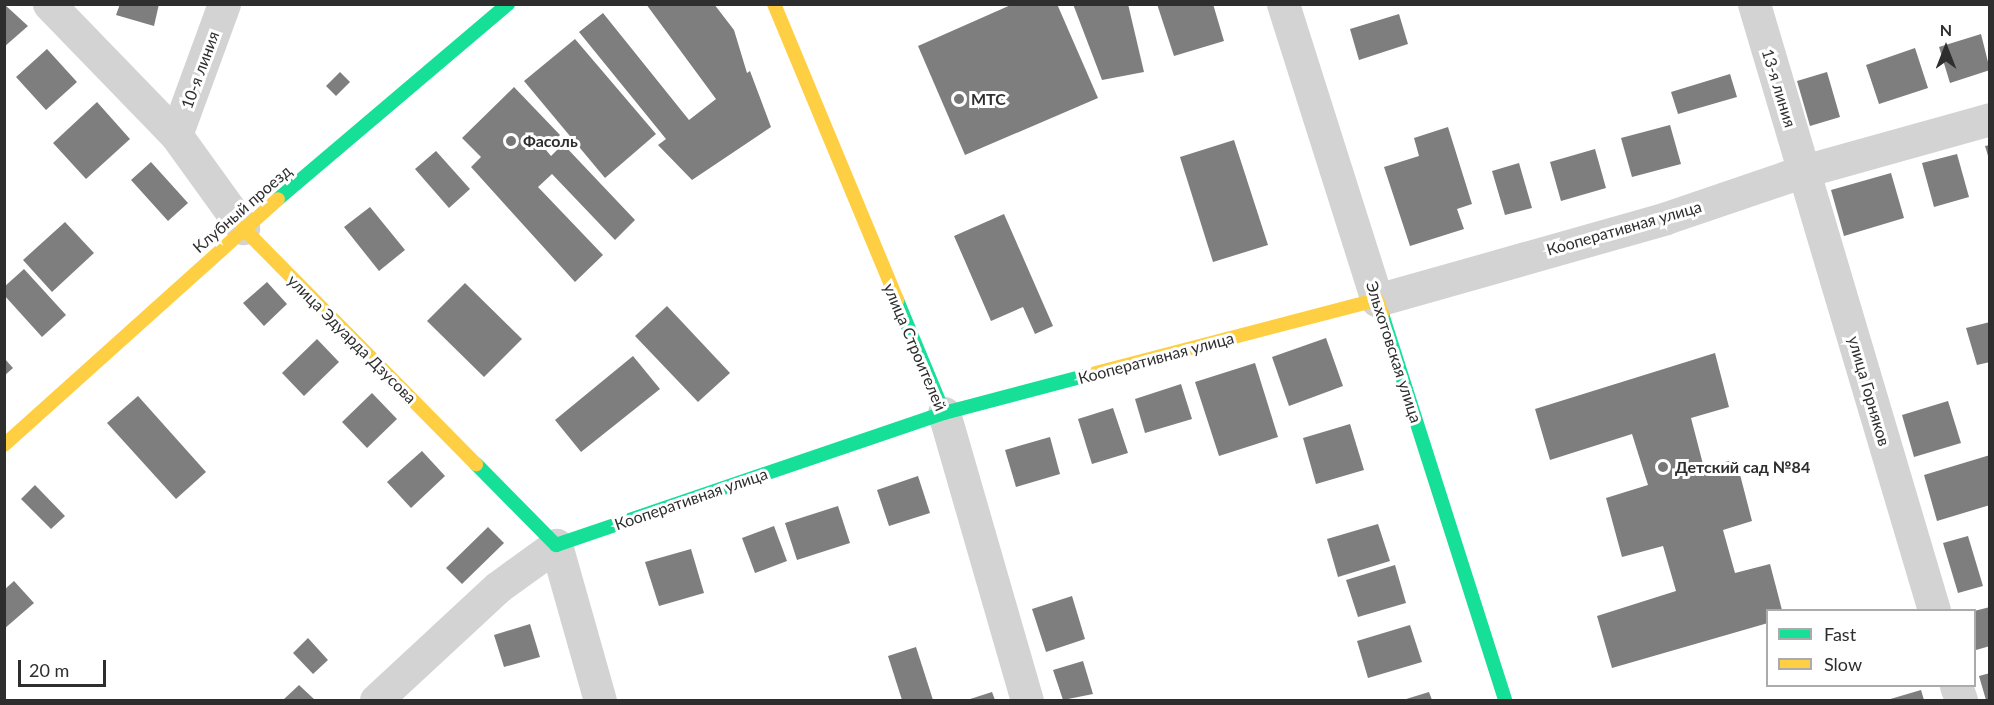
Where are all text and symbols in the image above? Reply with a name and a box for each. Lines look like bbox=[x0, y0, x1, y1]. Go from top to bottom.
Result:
north arrow bbox=[1916, 18, 1976, 78]
text: N bbox=[1940, 20, 1952, 39]
street label: 10-я линия bbox=[177, 29, 223, 111]
street label: 13-я линия bbox=[1758, 46, 1800, 130]
place label: МТС bbox=[971, 89, 1006, 109]
marker: МТС bbox=[952, 92, 966, 106]
place label: Фасоль bbox=[523, 131, 578, 151]
marker: Фасоль bbox=[504, 134, 518, 148]
street label: Клубный проезд bbox=[189, 161, 295, 257]
street label: Кооперативная улица bbox=[1544, 197, 1704, 259]
street label: улица Эдуарда Дзусова bbox=[284, 271, 420, 407]
street label: Эльхотовская улица bbox=[1362, 279, 1426, 425]
street label: улица Строителей bbox=[879, 280, 951, 414]
street label: Кооперативная улица bbox=[1076, 328, 1236, 388]
street label: улица Горняков bbox=[1844, 334, 1894, 448]
place label: Детский сад №84 bbox=[1675, 457, 1810, 477]
marker: Детский сад №84 bbox=[1656, 460, 1670, 474]
street label: Кооперативная улица bbox=[612, 464, 770, 534]
legend bbox=[1766, 609, 1976, 687]
text: Fast bbox=[1824, 623, 1856, 645]
scale bar bbox=[21, 648, 110, 686]
text: Slow bbox=[1824, 653, 1862, 675]
text: 20 m bbox=[29, 659, 69, 681]

